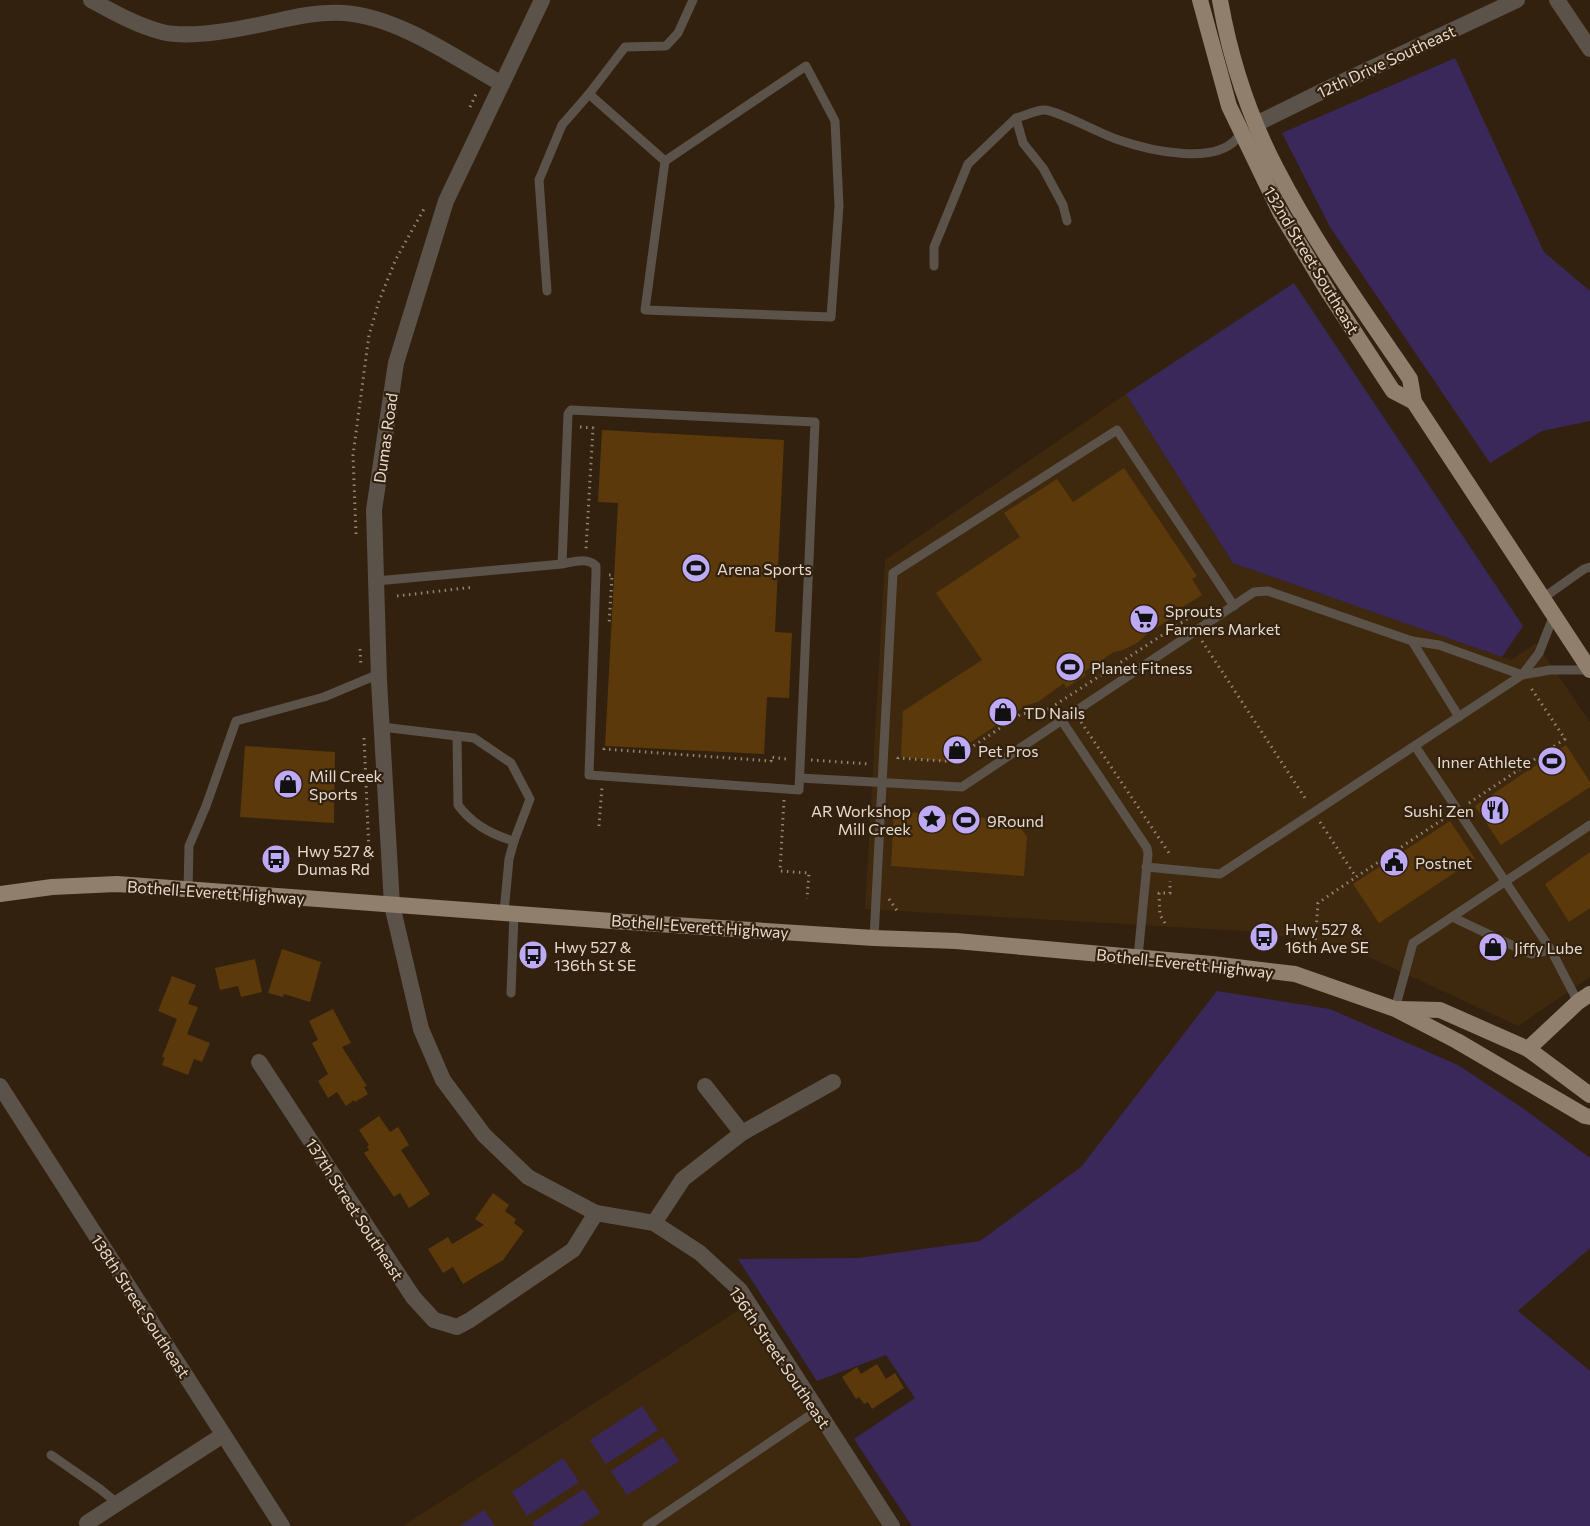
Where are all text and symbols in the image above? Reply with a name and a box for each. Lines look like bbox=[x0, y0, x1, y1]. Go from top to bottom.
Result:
street label: 12th Drive Southeast bbox=[1314, 20, 1459, 101]
street label: 132nd Street Southeast bbox=[1260, 183, 1364, 338]
street label: Dumas Road bbox=[369, 392, 401, 484]
sports icon: Arena Sports bbox=[680, 552, 712, 584]
place label: Arena Sports bbox=[717, 559, 812, 578]
place label: Sprouts Farmers Market bbox=[1165, 601, 1281, 638]
supermarket icon: Sprouts Farmers Market bbox=[1128, 603, 1160, 635]
sports icon: Planet Fitness bbox=[1054, 651, 1086, 683]
place label: Planet Fitness bbox=[1091, 658, 1193, 677]
shop icon: TD Nails bbox=[987, 696, 1019, 728]
place label: TD Nails bbox=[1024, 703, 1085, 722]
shop icon: Pet Pros bbox=[941, 734, 973, 766]
place label: Pet Pros bbox=[978, 741, 1039, 760]
sports icon: Inner Athlete bbox=[1536, 745, 1568, 777]
place label: Inner Athlete bbox=[1437, 752, 1531, 771]
place label: Mill Creek Sports bbox=[309, 766, 383, 803]
shop icon: Mill Creek Sports bbox=[272, 768, 304, 800]
restaurant icon: Sushi Zen bbox=[1479, 794, 1511, 826]
place label: AR Workshop Mill Creek bbox=[811, 801, 911, 838]
place label: Sushi Zen bbox=[1404, 801, 1474, 820]
place icon: AR Workshop Mill Creek bbox=[916, 803, 948, 835]
sports icon: 9Round bbox=[950, 804, 982, 836]
place label: 9Round bbox=[987, 811, 1044, 830]
place label: Hwy 527 & Dumas Rd bbox=[297, 841, 375, 878]
bus stop icon: Hwy 527 & Dumas Rd bbox=[260, 843, 292, 875]
public building icon: Postnet bbox=[1378, 846, 1410, 878]
place label: Postnet bbox=[1415, 853, 1472, 872]
street label: Bothell-Everett Highway bbox=[127, 876, 305, 908]
street label: Bothell-Everett Highway bbox=[611, 910, 789, 942]
place label: Hwy 527 & 16th Ave SE bbox=[1285, 919, 1369, 956]
bus stop icon: Hwy 527 & 16th Ave SE bbox=[1248, 921, 1280, 953]
shop icon: Jiffy Lube bbox=[1477, 931, 1509, 963]
place label: Hwy 527 & 136th St SE bbox=[554, 937, 636, 974]
place label: Jiffy Lube bbox=[1514, 938, 1582, 957]
bus stop icon: Hwy 527 & 136th St SE bbox=[517, 939, 549, 971]
street label: Bothell-Everett Highway bbox=[1096, 944, 1274, 982]
street label: 137th Street Southeast bbox=[302, 1134, 408, 1284]
street label: 138th Street Southeast bbox=[88, 1231, 195, 1382]
street label: 136th Street Southeast bbox=[725, 1282, 835, 1432]

